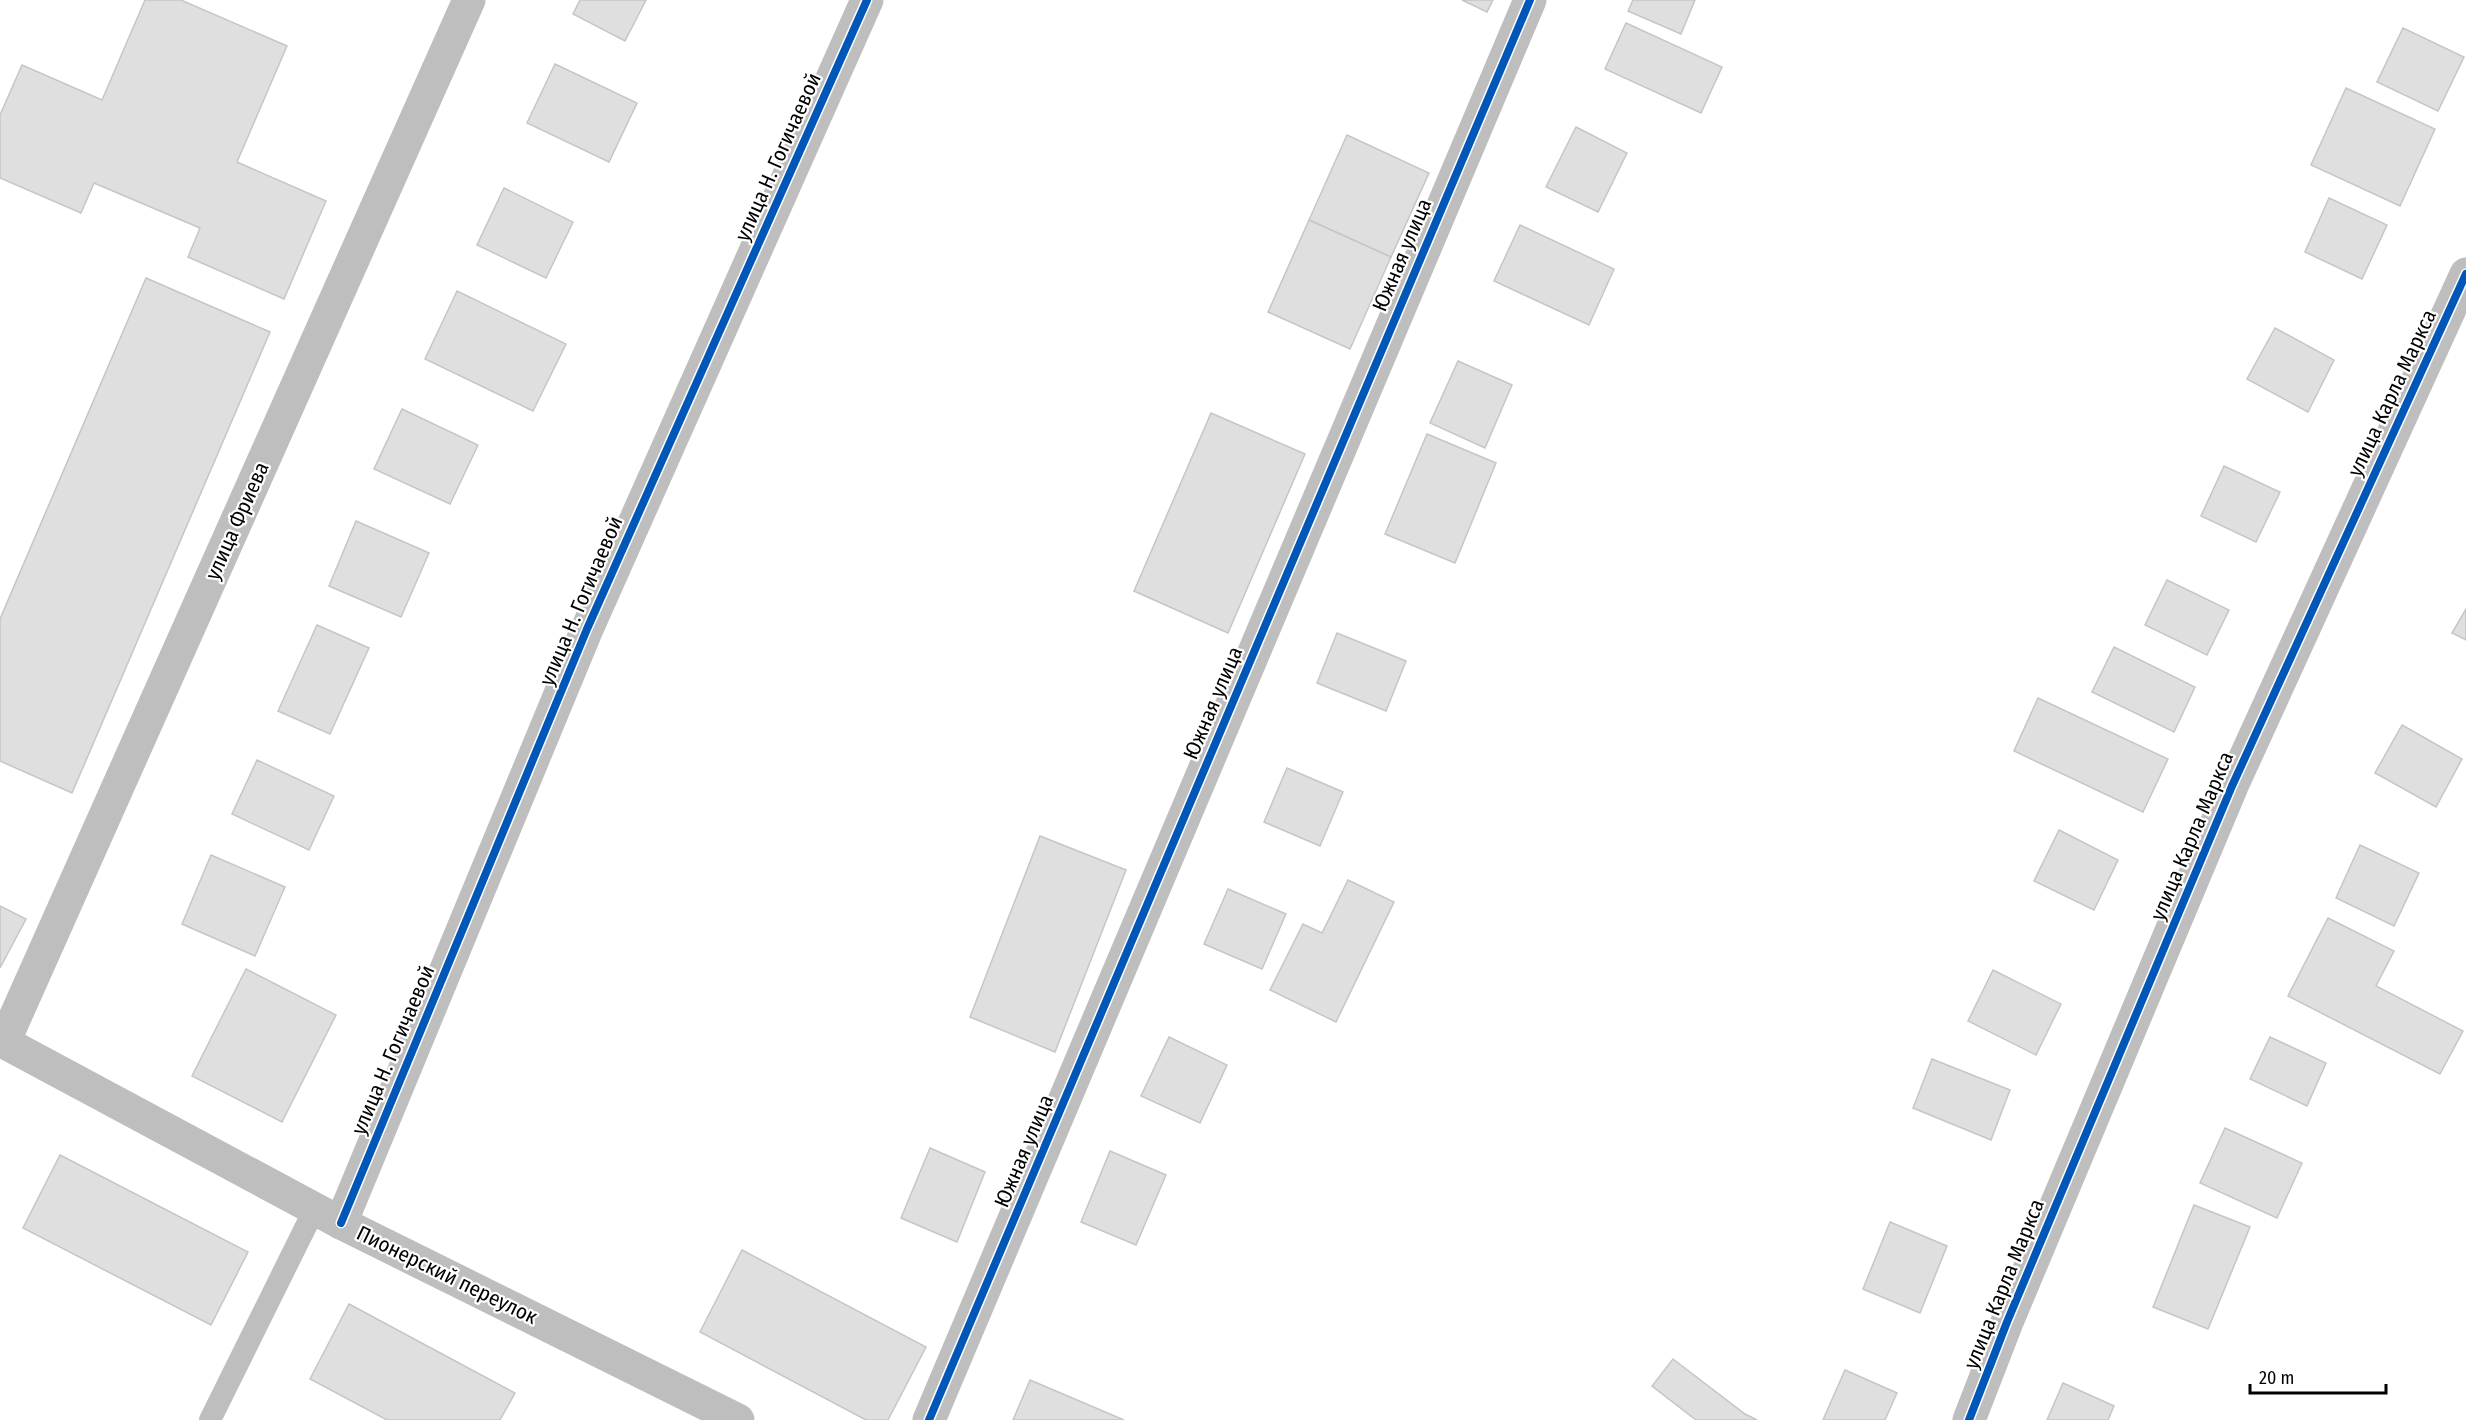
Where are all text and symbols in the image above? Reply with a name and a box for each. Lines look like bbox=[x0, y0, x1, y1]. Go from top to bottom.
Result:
street label: улица Н. Гогичаевой bbox=[729, 69, 827, 245]
street label: Южная улица bbox=[1367, 195, 1437, 315]
street label: улица Карла Маркса bbox=[2342, 305, 2442, 481]
street label: улица Фриева bbox=[199, 458, 275, 584]
street label: улица Н. Гогичаевой bbox=[534, 512, 628, 690]
street label: Южная улица bbox=[1178, 643, 1248, 763]
street label: улица Карла Маркса bbox=[2145, 748, 2239, 924]
street label: улица Н. Гогичаевой bbox=[346, 961, 440, 1139]
street label: Южная улица bbox=[989, 1091, 1059, 1211]
street label: улица Карла Маркса bbox=[1958, 1195, 2050, 1373]
street label: Пионерский переулок bbox=[352, 1220, 542, 1330]
scale bar bbox=[2250, 1357, 2386, 1395]
text: 20 m bbox=[2259, 1367, 2294, 1389]

